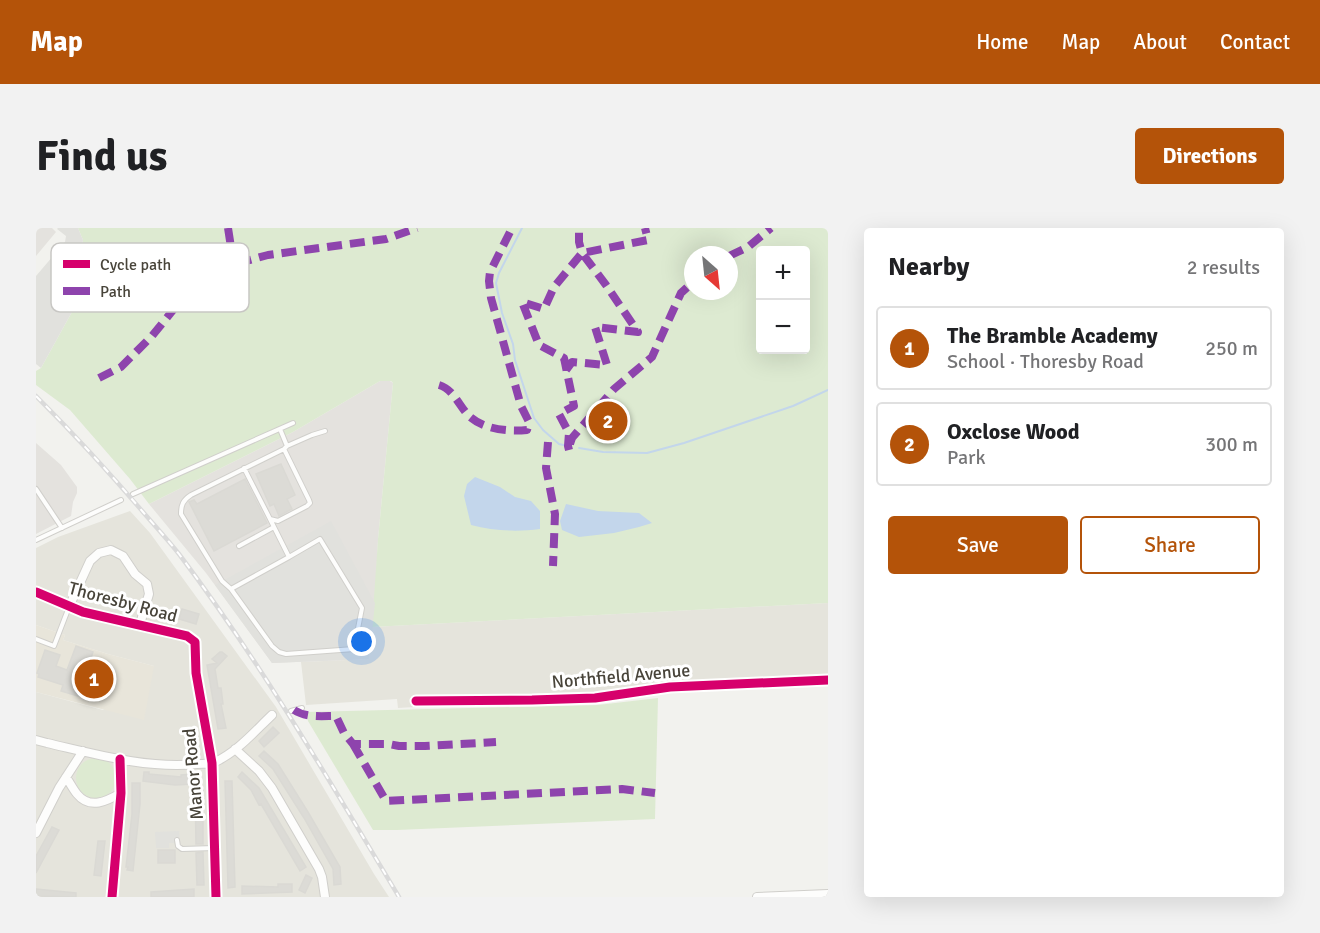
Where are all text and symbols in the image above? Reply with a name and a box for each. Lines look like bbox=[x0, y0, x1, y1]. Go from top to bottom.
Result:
text: Map bbox=[30, 25, 83, 59]
text: Home bbox=[976, 29, 1029, 55]
text: Map bbox=[1062, 29, 1100, 55]
text: About bbox=[1133, 29, 1187, 55]
text: Contact bbox=[1220, 29, 1290, 55]
button: Directions bbox=[1135, 128, 1284, 184]
text: Find us bbox=[36, 131, 167, 182]
legend bbox=[51, 243, 249, 312]
north arrow bbox=[684, 246, 738, 300]
map controls bbox=[756, 246, 810, 354]
button: + bbox=[756, 246, 810, 300]
text: Nearby bbox=[888, 251, 969, 283]
text: Cycle path bbox=[100, 255, 171, 275]
text: 2 results bbox=[1187, 255, 1260, 280]
text: Path bbox=[100, 282, 131, 302]
button: − bbox=[756, 300, 810, 354]
text: The Bramble Academy bbox=[947, 322, 1158, 349]
text: 1 bbox=[904, 336, 915, 361]
text: 250 m bbox=[1205, 336, 1258, 361]
text: School · Thoresby Road bbox=[947, 349, 1144, 374]
pin: 2 bbox=[588, 398, 628, 444]
text: Oxclose Wood bbox=[947, 418, 1080, 445]
text: 2 bbox=[904, 432, 915, 457]
text: 300 m bbox=[1205, 432, 1258, 457]
text: Park bbox=[947, 445, 985, 470]
button: Save bbox=[888, 516, 1068, 574]
button: Share bbox=[1080, 516, 1260, 574]
street label: Thoresby Road bbox=[66, 577, 180, 627]
your location bbox=[347, 627, 376, 656]
pin: 1 bbox=[74, 656, 114, 702]
street label: Northfield Avenue bbox=[551, 659, 691, 693]
street label: Manor Road bbox=[178, 727, 208, 821]

